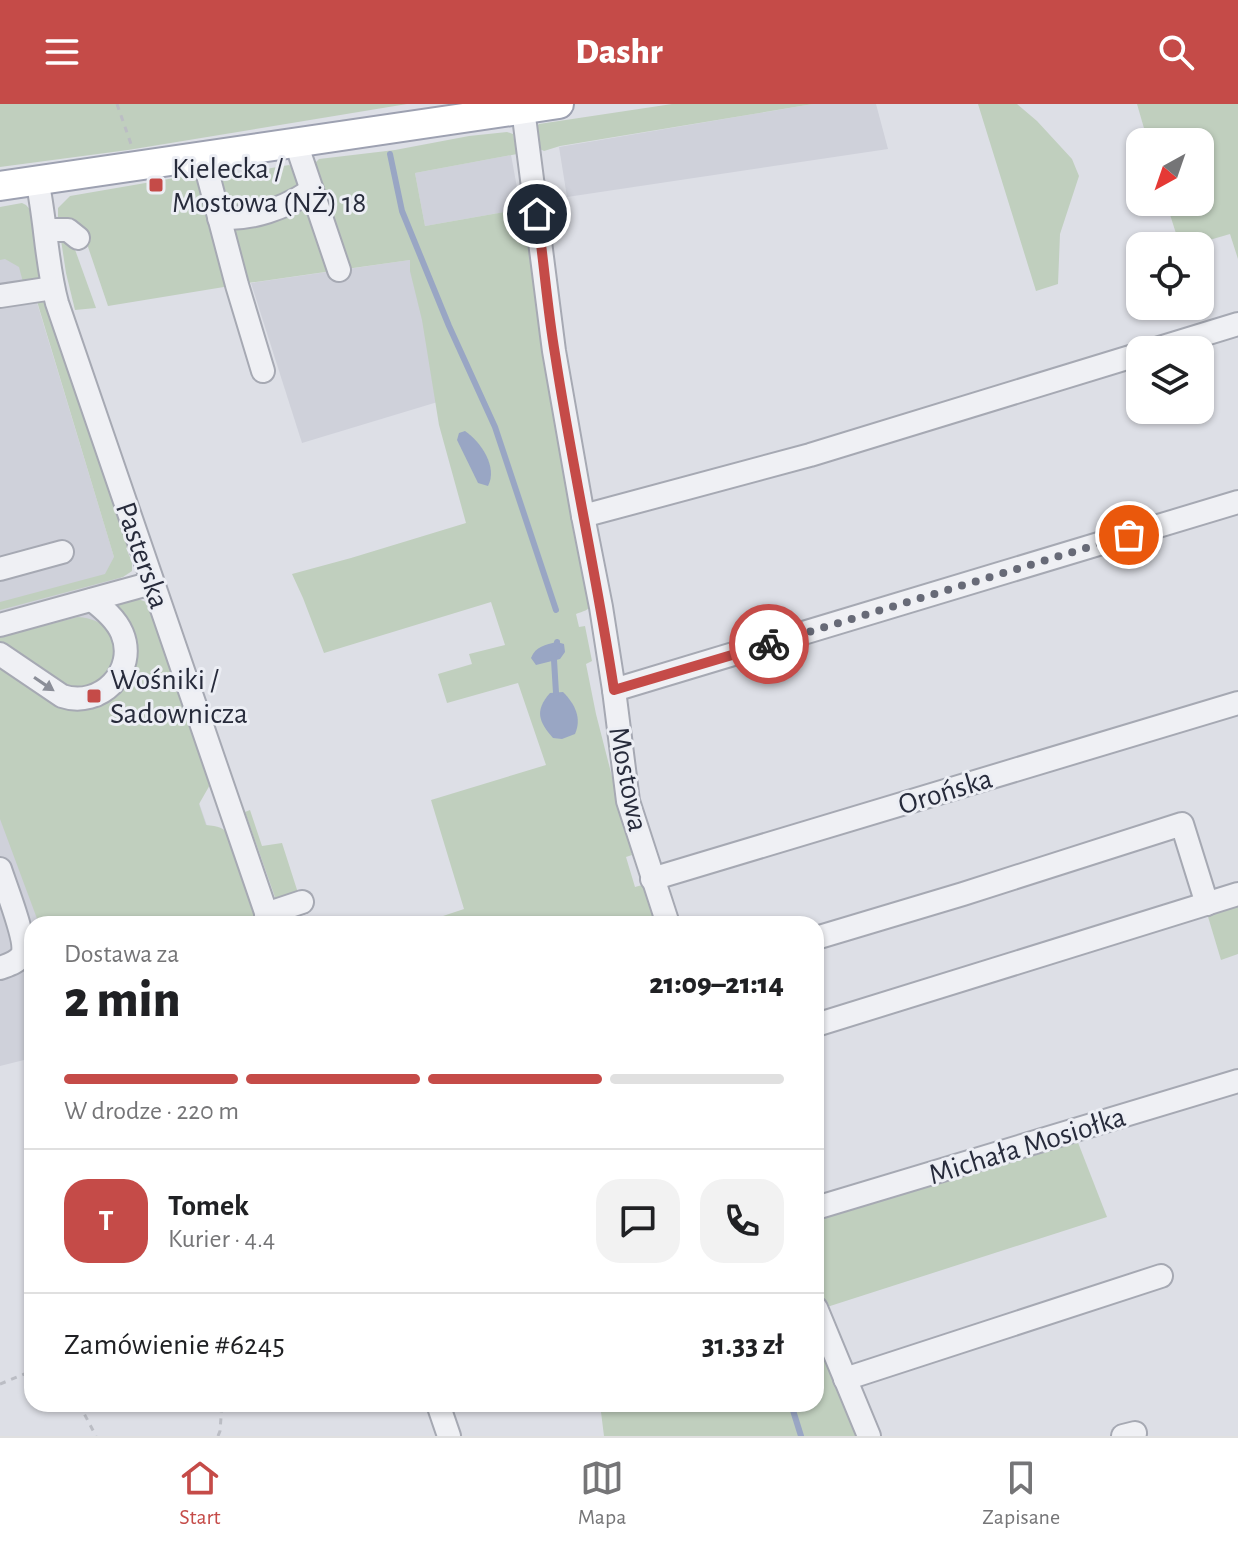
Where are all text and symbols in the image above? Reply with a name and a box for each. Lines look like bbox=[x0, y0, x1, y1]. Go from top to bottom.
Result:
icon: menu bbox=[40, 30, 84, 74]
icon: search bbox=[1154, 30, 1198, 74]
text: Dashr bbox=[575, 34, 663, 70]
north arrow bbox=[1126, 128, 1214, 216]
map controls bbox=[1126, 128, 1214, 424]
place label: Kielecka / Mostowa (NŻ) 18 bbox=[172, 154, 367, 218]
marker: Kielecka / Mostowa (NŻ) 18 bbox=[147, 176, 165, 194]
pin bbox=[503, 180, 571, 248]
icon: home bbox=[515, 192, 559, 236]
button: locate bbox=[1126, 232, 1214, 320]
button: layers bbox=[1126, 336, 1214, 424]
street label: Pasterska bbox=[110, 498, 174, 612]
pin bbox=[1095, 501, 1163, 569]
icon: bag bbox=[1107, 513, 1151, 557]
courier bbox=[729, 604, 809, 684]
icon: bike bbox=[747, 622, 791, 666]
place label: Wośniki / Sadownicza bbox=[110, 665, 248, 729]
one-way arrow bbox=[34, 676, 55, 691]
marker: Wośniki / Sadownicza bbox=[85, 687, 103, 705]
street label: Mostowa bbox=[603, 724, 653, 834]
street label: Orońska bbox=[895, 763, 996, 820]
text: Dostawa za bbox=[64, 941, 179, 967]
text: 21:09–21:14 bbox=[649, 969, 784, 999]
text: 2 min bbox=[64, 974, 180, 1026]
text: W drodze · 220 m bbox=[64, 1098, 239, 1124]
street label: Michała Mosiołka bbox=[925, 1102, 1129, 1190]
button: chat bbox=[596, 1179, 680, 1263]
button: phone bbox=[700, 1179, 784, 1263]
text: Tomek bbox=[168, 1191, 249, 1221]
text: T bbox=[98, 1206, 114, 1236]
text: Kurier · 4.4 bbox=[168, 1226, 275, 1252]
text: Zamówienie #6245 bbox=[64, 1330, 285, 1360]
text: 31.33 zł bbox=[702, 1330, 784, 1360]
tab: Start bbox=[178, 1456, 222, 1530]
tab: Mapa bbox=[578, 1456, 626, 1530]
tab: Zapisane bbox=[982, 1456, 1060, 1530]

